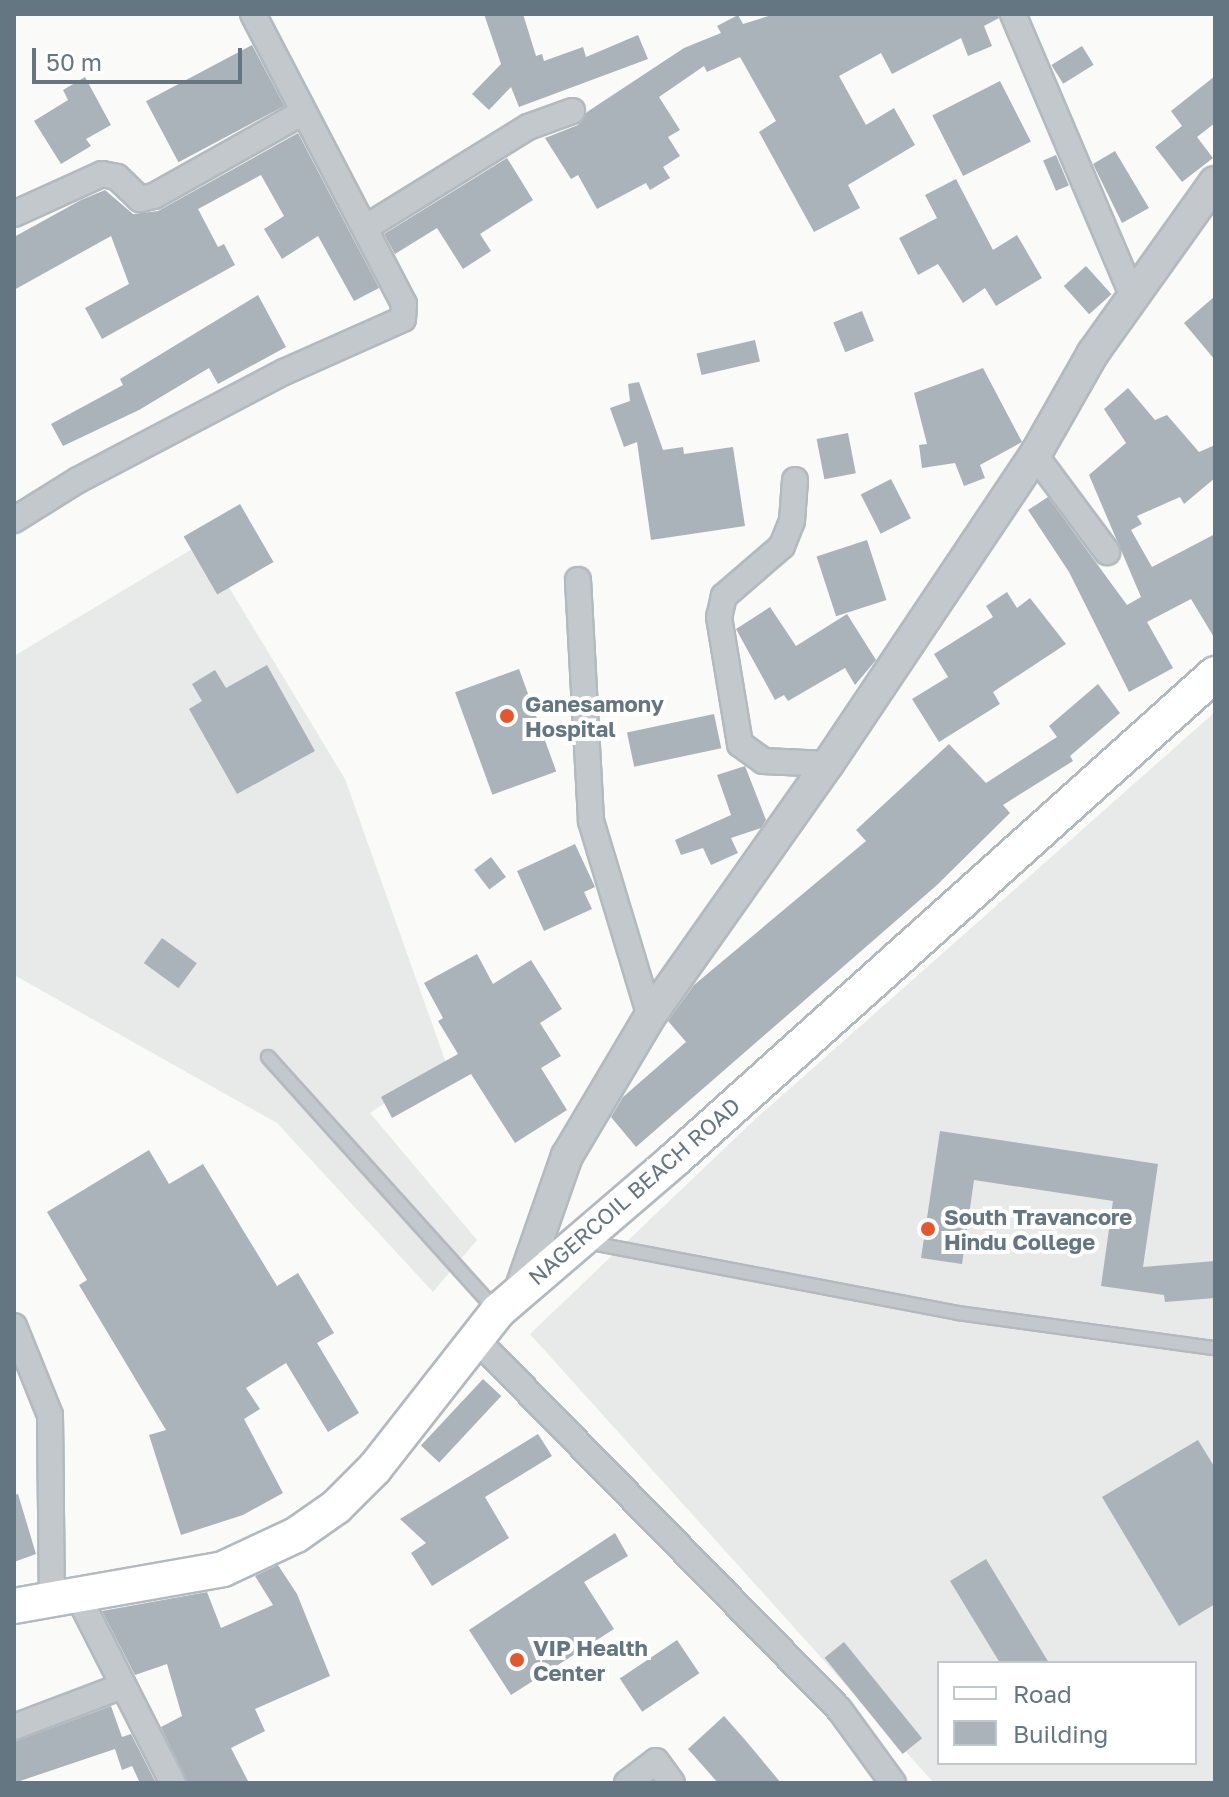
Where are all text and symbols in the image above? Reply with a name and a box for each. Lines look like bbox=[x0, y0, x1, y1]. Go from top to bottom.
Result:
scale bar bbox=[36, 32, 246, 82]
text: 50 m bbox=[46, 47, 102, 76]
place label: Ganesamony Hospital bbox=[525, 690, 664, 742]
marker: Ganesamony Hospital bbox=[496, 705, 518, 727]
street label: NAGERCOIL BEACH ROAD bbox=[523, 1092, 745, 1290]
place label: South Travancore Hindu College bbox=[944, 1203, 1132, 1254]
marker: South Travancore Hindu College bbox=[919, 1220, 937, 1238]
place label: VIP Health Center bbox=[533, 1634, 648, 1686]
marker: VIP Health Center bbox=[508, 1651, 526, 1669]
legend bbox=[937, 1661, 1197, 1765]
text: Road bbox=[1013, 1679, 1072, 1708]
text: Building bbox=[1013, 1719, 1108, 1748]

